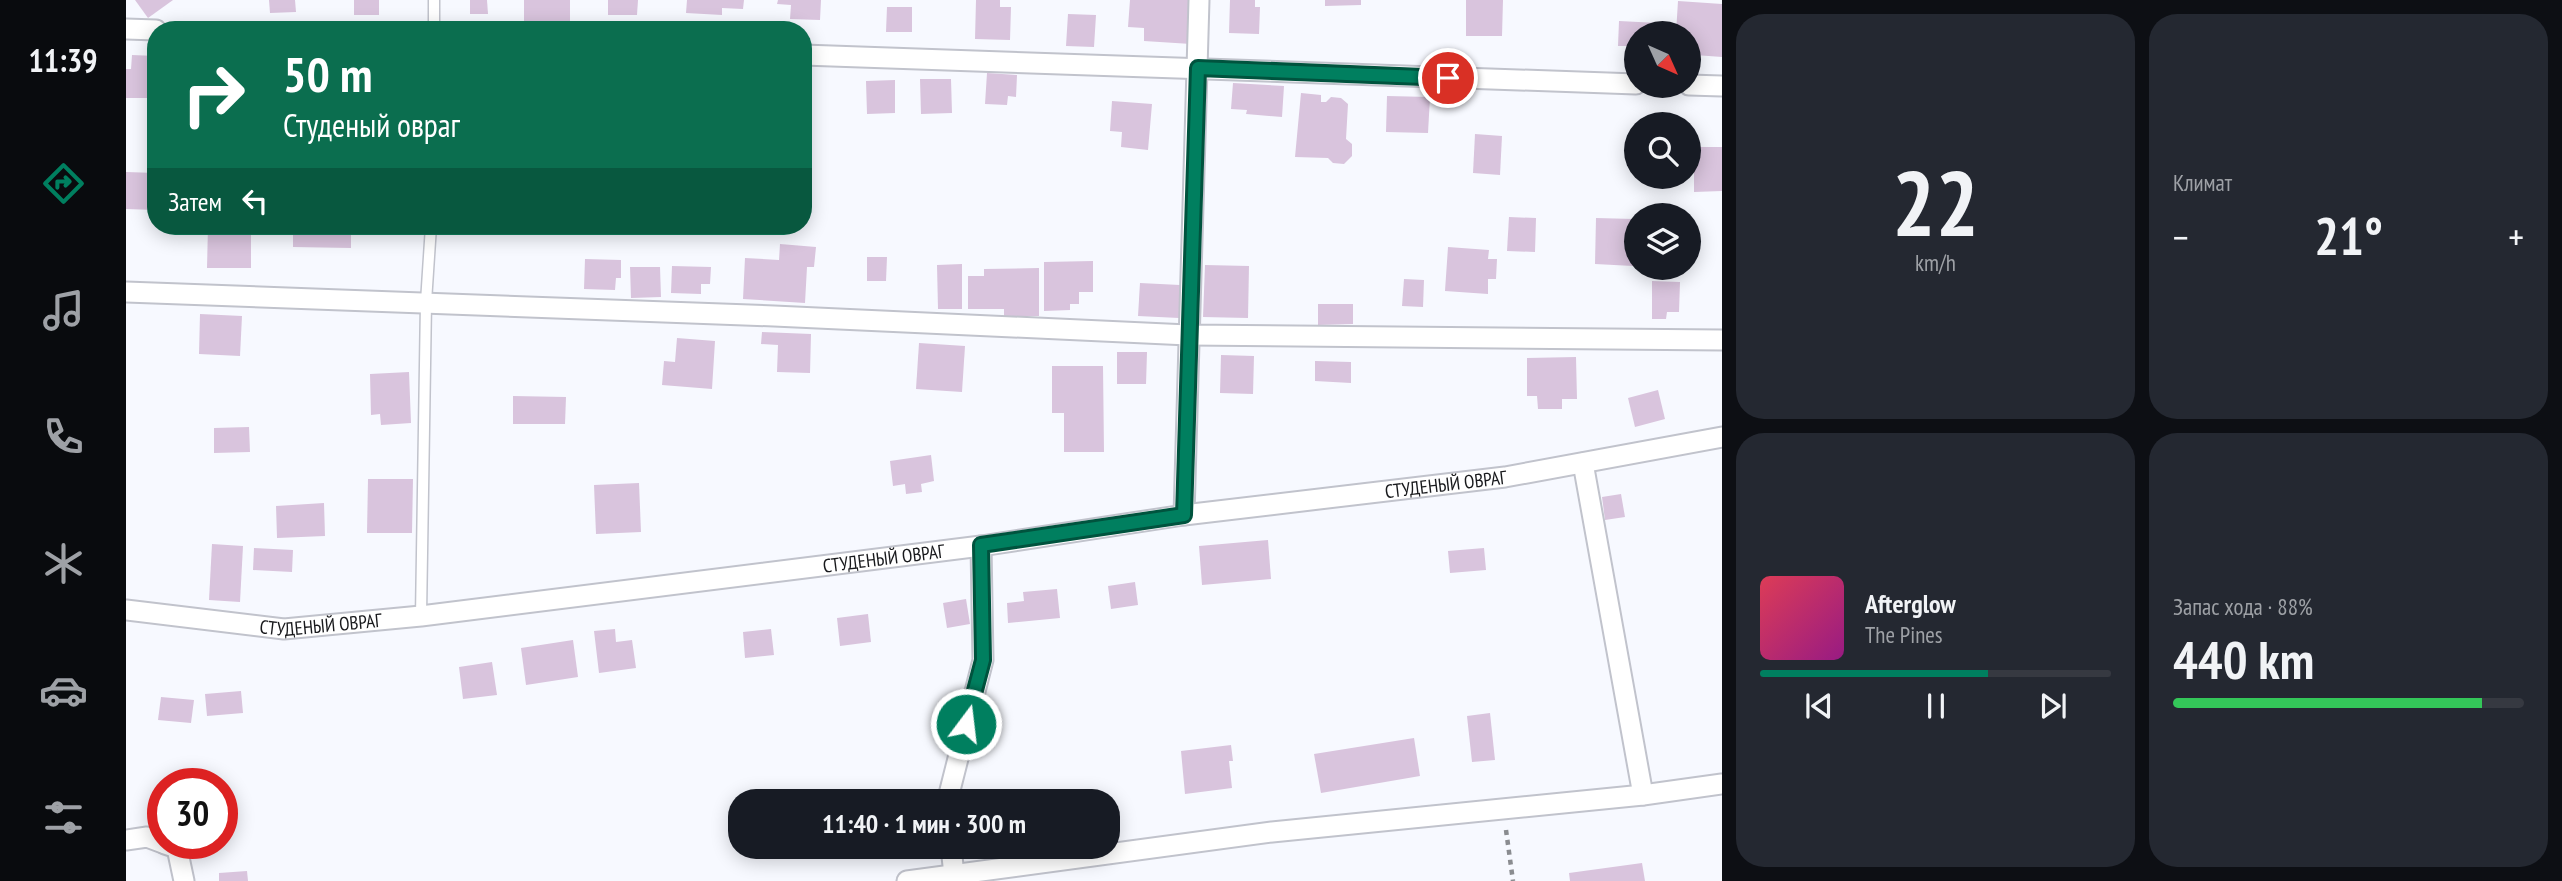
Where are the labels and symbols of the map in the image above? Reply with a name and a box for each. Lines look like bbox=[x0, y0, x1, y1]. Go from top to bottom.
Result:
north arrow bbox=[1624, 21, 1701, 98]
pin bbox=[1418, 48, 1478, 108]
street label: СТУДЕНЫЙ ОВРАГ bbox=[1384, 465, 1509, 503]
street label: СТУДЕНЫЙ ОВРАГ bbox=[821, 539, 947, 578]
street label: СТУДЕНЫЙ ОВРАГ bbox=[258, 608, 384, 641]
position arrow bbox=[929, 687, 1003, 761]
speed limit sign: 30 bbox=[147, 768, 238, 859]

